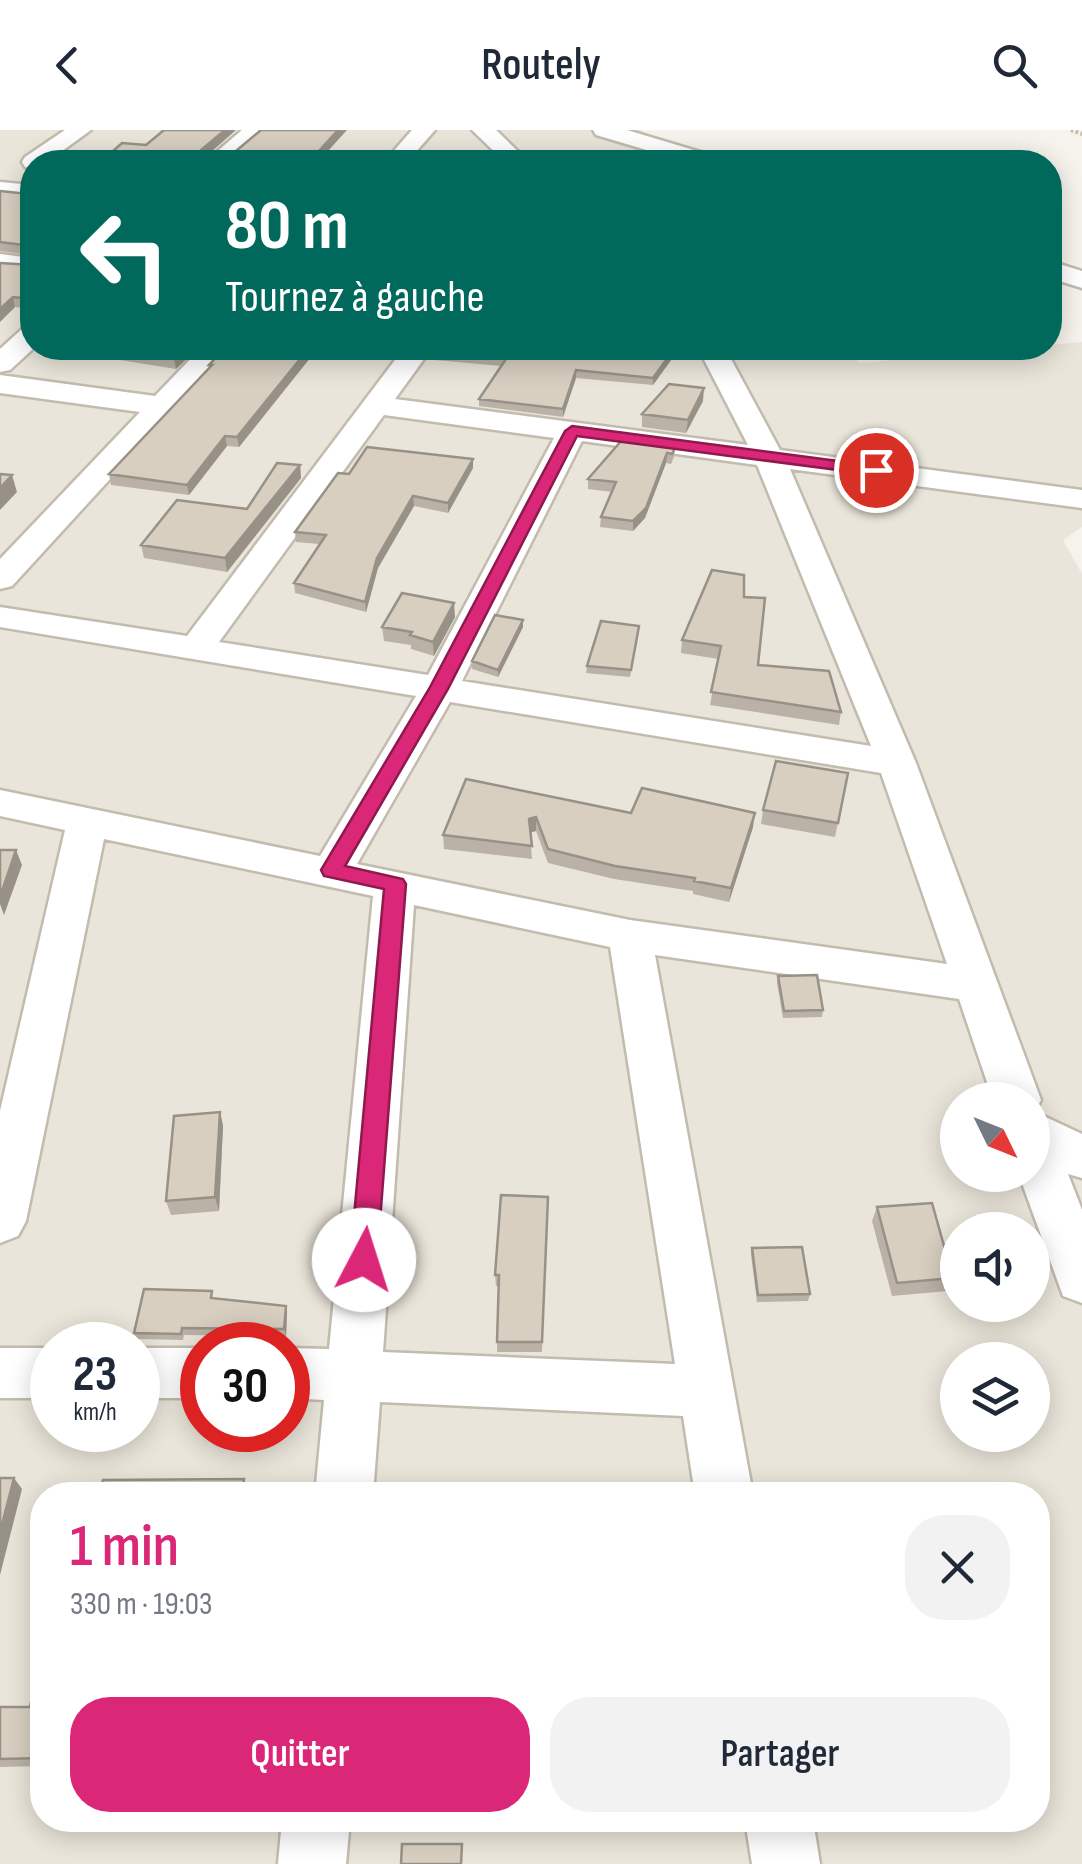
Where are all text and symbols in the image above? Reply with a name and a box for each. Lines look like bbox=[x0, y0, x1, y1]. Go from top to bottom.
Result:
icon: back bbox=[40, 38, 95, 93]
text: Routely bbox=[481, 38, 601, 93]
icon: search bbox=[987, 38, 1042, 93]
text: 80 m bbox=[225, 185, 349, 269]
icon: left bbox=[60, 190, 190, 320]
text: Tournez à gauche bbox=[225, 270, 485, 325]
pin bbox=[834, 428, 919, 513]
icon: arrive bbox=[849, 443, 904, 498]
north arrow bbox=[940, 1082, 1050, 1192]
map controls bbox=[940, 1082, 1050, 1452]
position arrow bbox=[312, 1208, 416, 1312]
button: sound bbox=[940, 1212, 1050, 1322]
speed limit sign: 30 bbox=[180, 1322, 310, 1452]
button: layers bbox=[940, 1342, 1050, 1452]
text: 23 bbox=[73, 1345, 117, 1405]
text: km/h bbox=[73, 1397, 117, 1428]
text: 1 min bbox=[70, 1511, 179, 1583]
button: close bbox=[905, 1515, 1010, 1620]
text: 330 m · 19:03 bbox=[70, 1585, 212, 1624]
button: Quitter bbox=[70, 1697, 530, 1812]
button: Partager bbox=[550, 1697, 1010, 1812]

